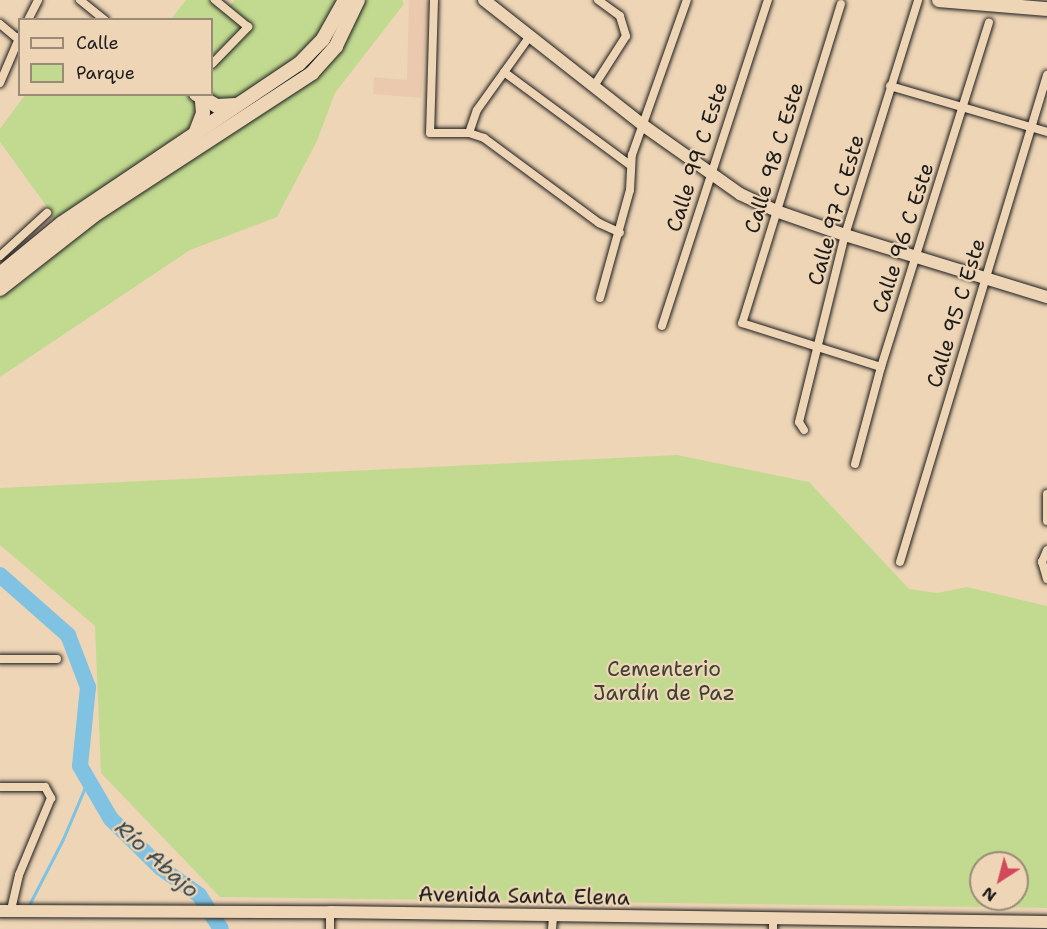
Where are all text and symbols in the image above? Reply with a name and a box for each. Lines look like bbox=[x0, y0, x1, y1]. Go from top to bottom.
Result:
legend bbox=[18, 18, 213, 96]
text: Calle bbox=[76, 31, 119, 55]
text: Parque bbox=[76, 61, 135, 85]
street label: Calle 99 C Este bbox=[661, 79, 733, 235]
street label: Calle 98 C Este bbox=[739, 79, 809, 237]
street label: Calle 97 C Este bbox=[802, 132, 870, 288]
street label: Calle 96 C Este bbox=[867, 160, 939, 316]
street label: Calle 95 C Este bbox=[921, 235, 991, 391]
park label: Cementerio Jardín de Paz bbox=[593, 656, 735, 706]
water label: Río Abajo bbox=[110, 814, 204, 904]
north arrow bbox=[969, 851, 1029, 911]
street label: Avenida Santa Elena bbox=[418, 882, 630, 910]
text: N bbox=[978, 882, 1001, 907]

